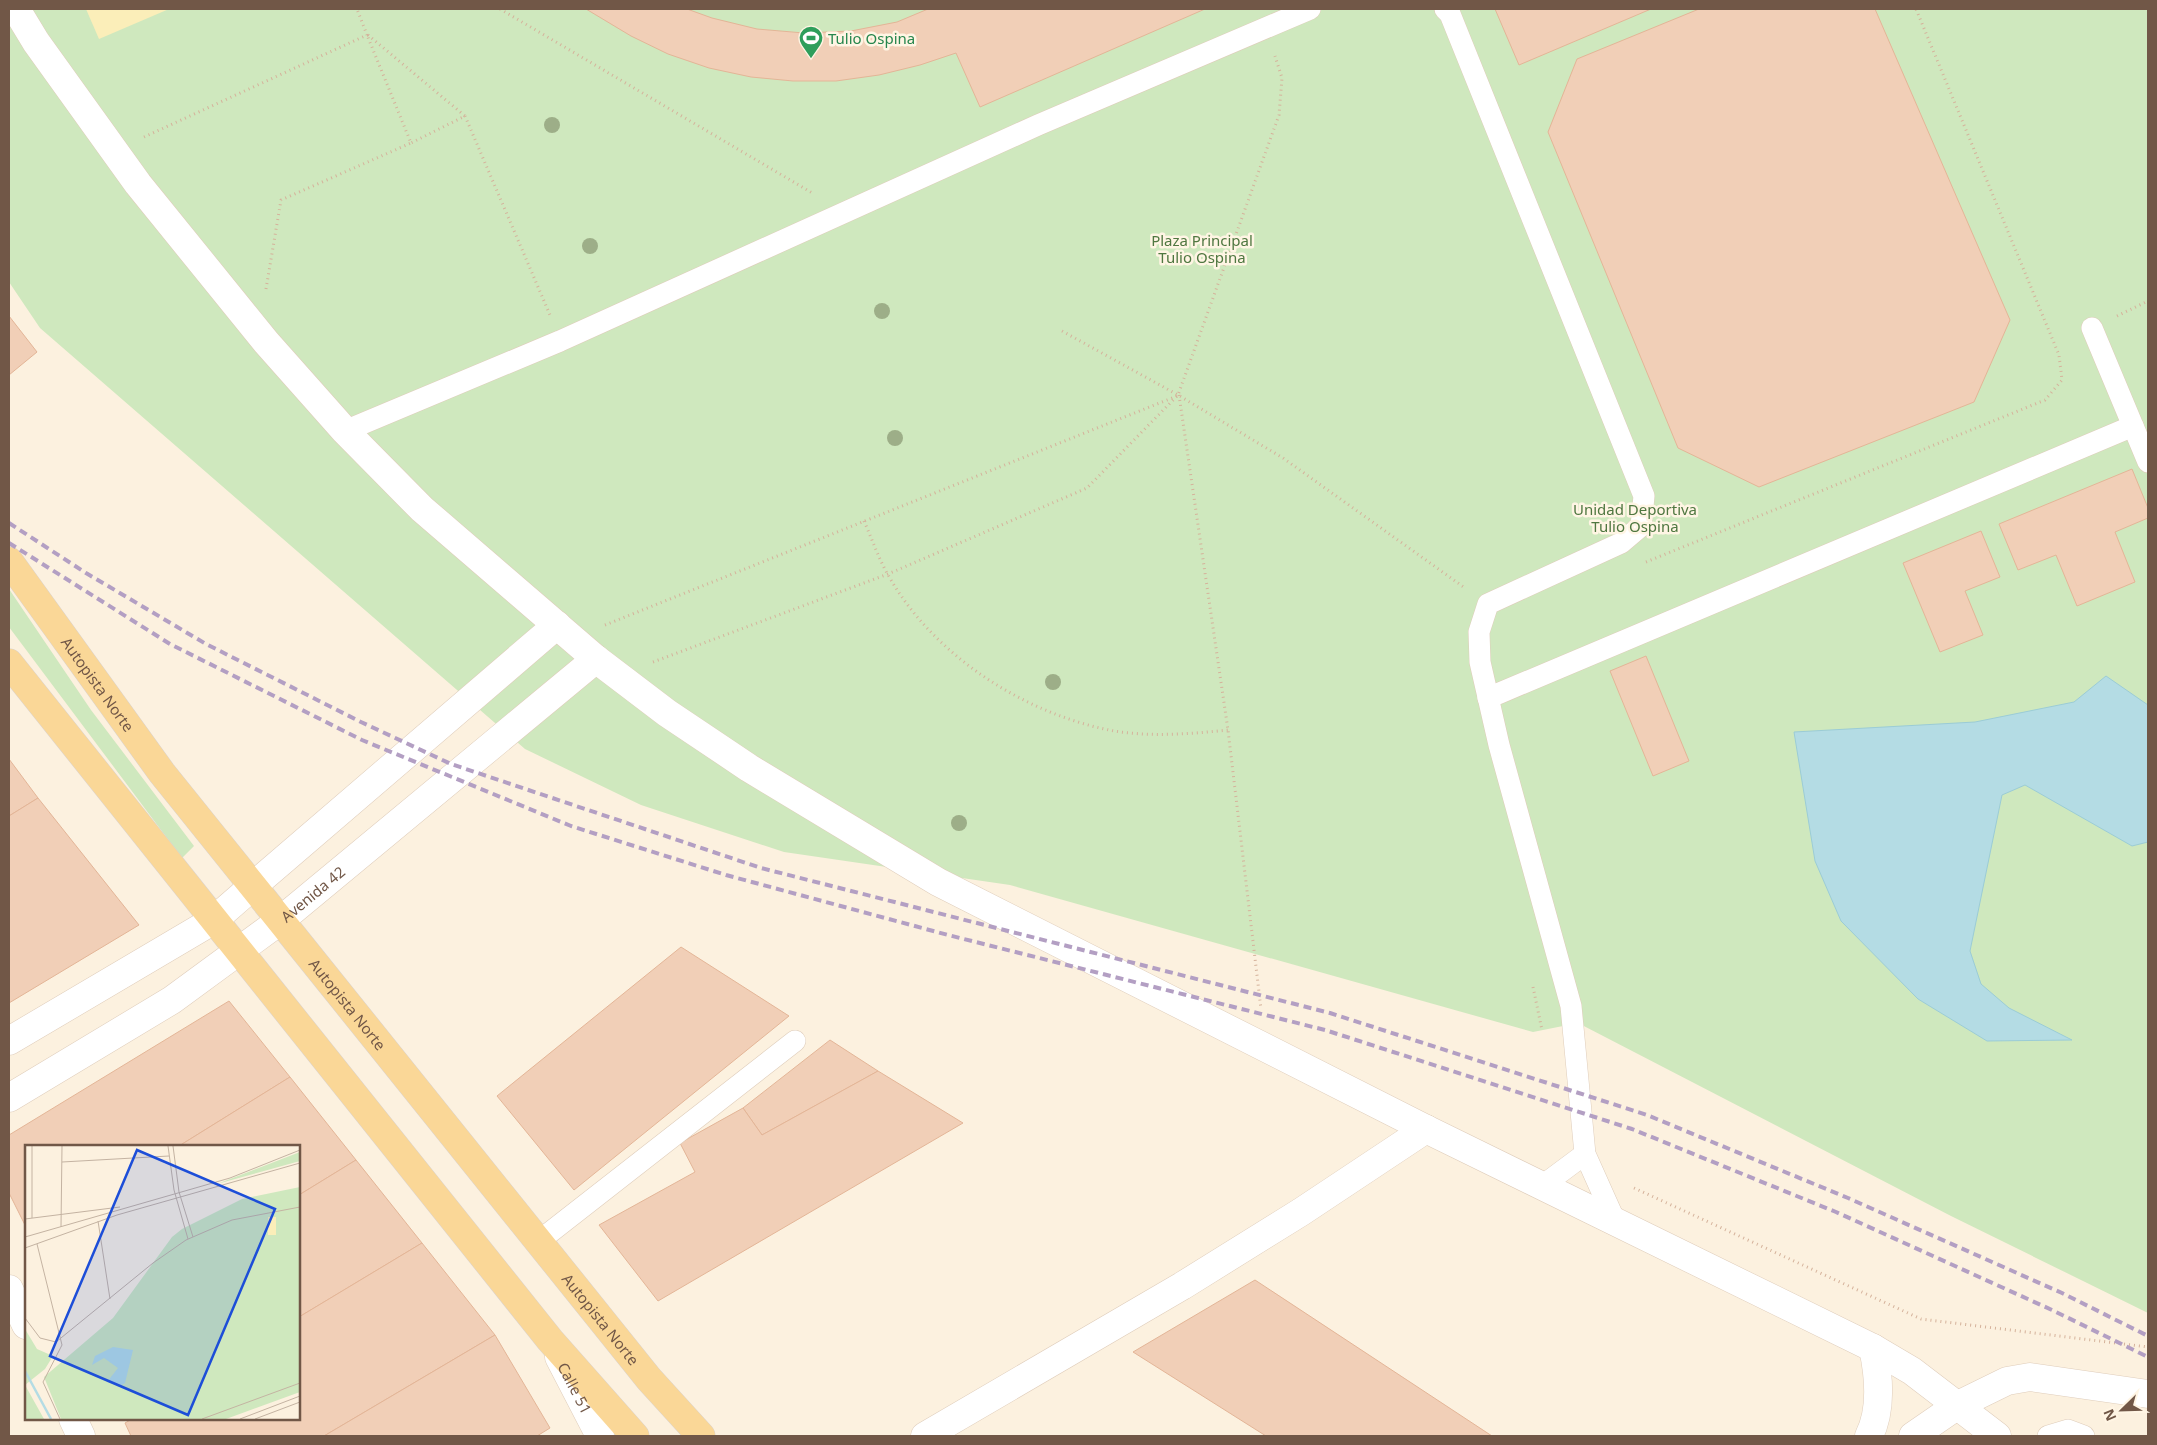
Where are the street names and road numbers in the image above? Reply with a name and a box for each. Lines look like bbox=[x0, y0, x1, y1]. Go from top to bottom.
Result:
street label: Autopista Norte bbox=[57, 633, 139, 736]
street label: Avenida 42 bbox=[276, 861, 349, 926]
street label: Autopista Norte bbox=[305, 954, 391, 1054]
street label: Autopista Norte bbox=[558, 1269, 644, 1369]
street label: Calle 51 bbox=[554, 1359, 597, 1417]

